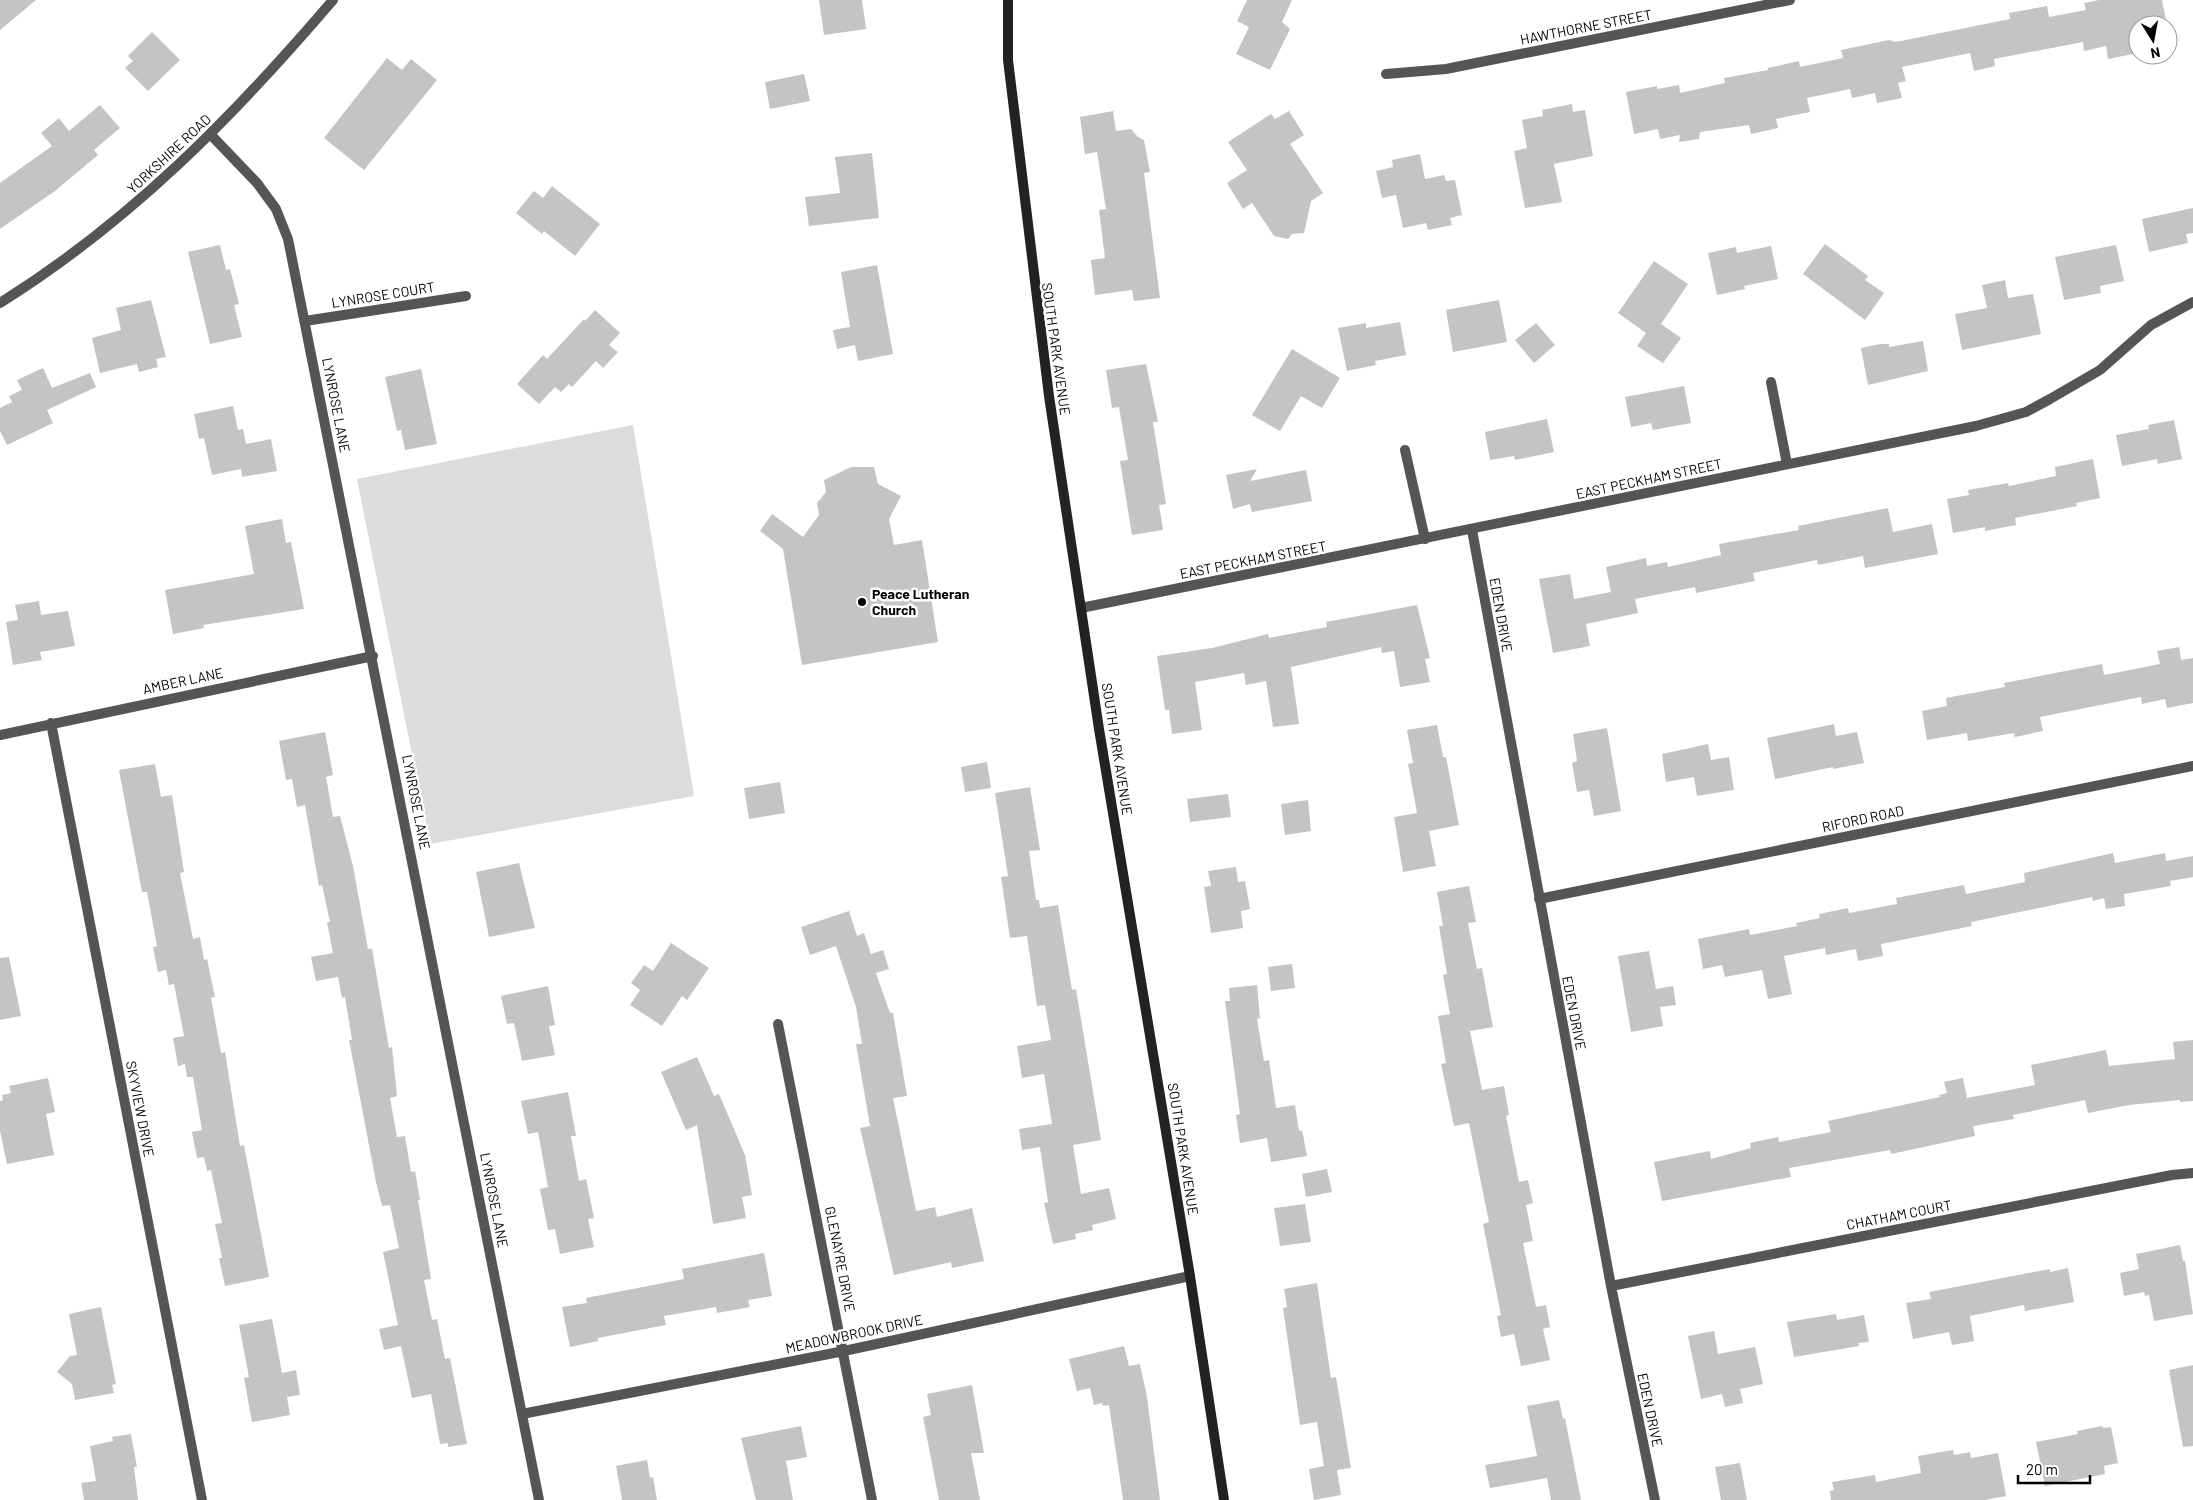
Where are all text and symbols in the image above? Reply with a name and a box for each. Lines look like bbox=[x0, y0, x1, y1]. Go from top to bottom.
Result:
street label: HAWTHORNE STREET bbox=[1519, 5, 1653, 48]
north arrow bbox=[2128, 15, 2178, 65]
text: N bbox=[2149, 44, 2162, 62]
street label: YORKSHIRE ROAD bbox=[123, 110, 214, 197]
street label: LYNROSE COURT bbox=[330, 278, 436, 311]
street label: SOUTH PARK AVENUE bbox=[1039, 282, 1074, 416]
street label: LYNROSE LANE bbox=[319, 356, 354, 454]
street label: EAST PECKHAM STREET bbox=[1574, 455, 1723, 502]
street label: EAST PECKHAM STREET bbox=[1178, 537, 1328, 582]
street label: EDEN DRIVE bbox=[1487, 576, 1516, 653]
place label: Peace Lutheran Church bbox=[872, 585, 969, 618]
marker: Peace Lutheran Church bbox=[856, 596, 868, 608]
street label: AMBER LANE bbox=[141, 664, 225, 697]
street label: SOUTH PARK AVENUE bbox=[1099, 682, 1136, 816]
street label: LYNROSE LANE bbox=[399, 753, 434, 851]
street label: RIFORD ROAD bbox=[1820, 802, 1905, 835]
street label: EDEN DRIVE bbox=[1559, 974, 1590, 1051]
street label: SKYVIEW DRIVE bbox=[123, 1059, 158, 1158]
street label: SOUTH PARK AVENUE bbox=[1165, 1082, 1202, 1216]
street label: LYNROSE LANE bbox=[477, 1151, 512, 1249]
street label: CHATHAM COURT bbox=[1845, 1196, 1953, 1233]
street label: GLENAYRE DRIVE bbox=[822, 1205, 859, 1313]
street label: MEADOWBROOK DRIVE bbox=[784, 1311, 924, 1356]
street label: EDEN DRIVE bbox=[1634, 1371, 1667, 1448]
scale bar bbox=[2018, 1452, 2090, 1484]
text: 20 m bbox=[2026, 1460, 2058, 1478]

